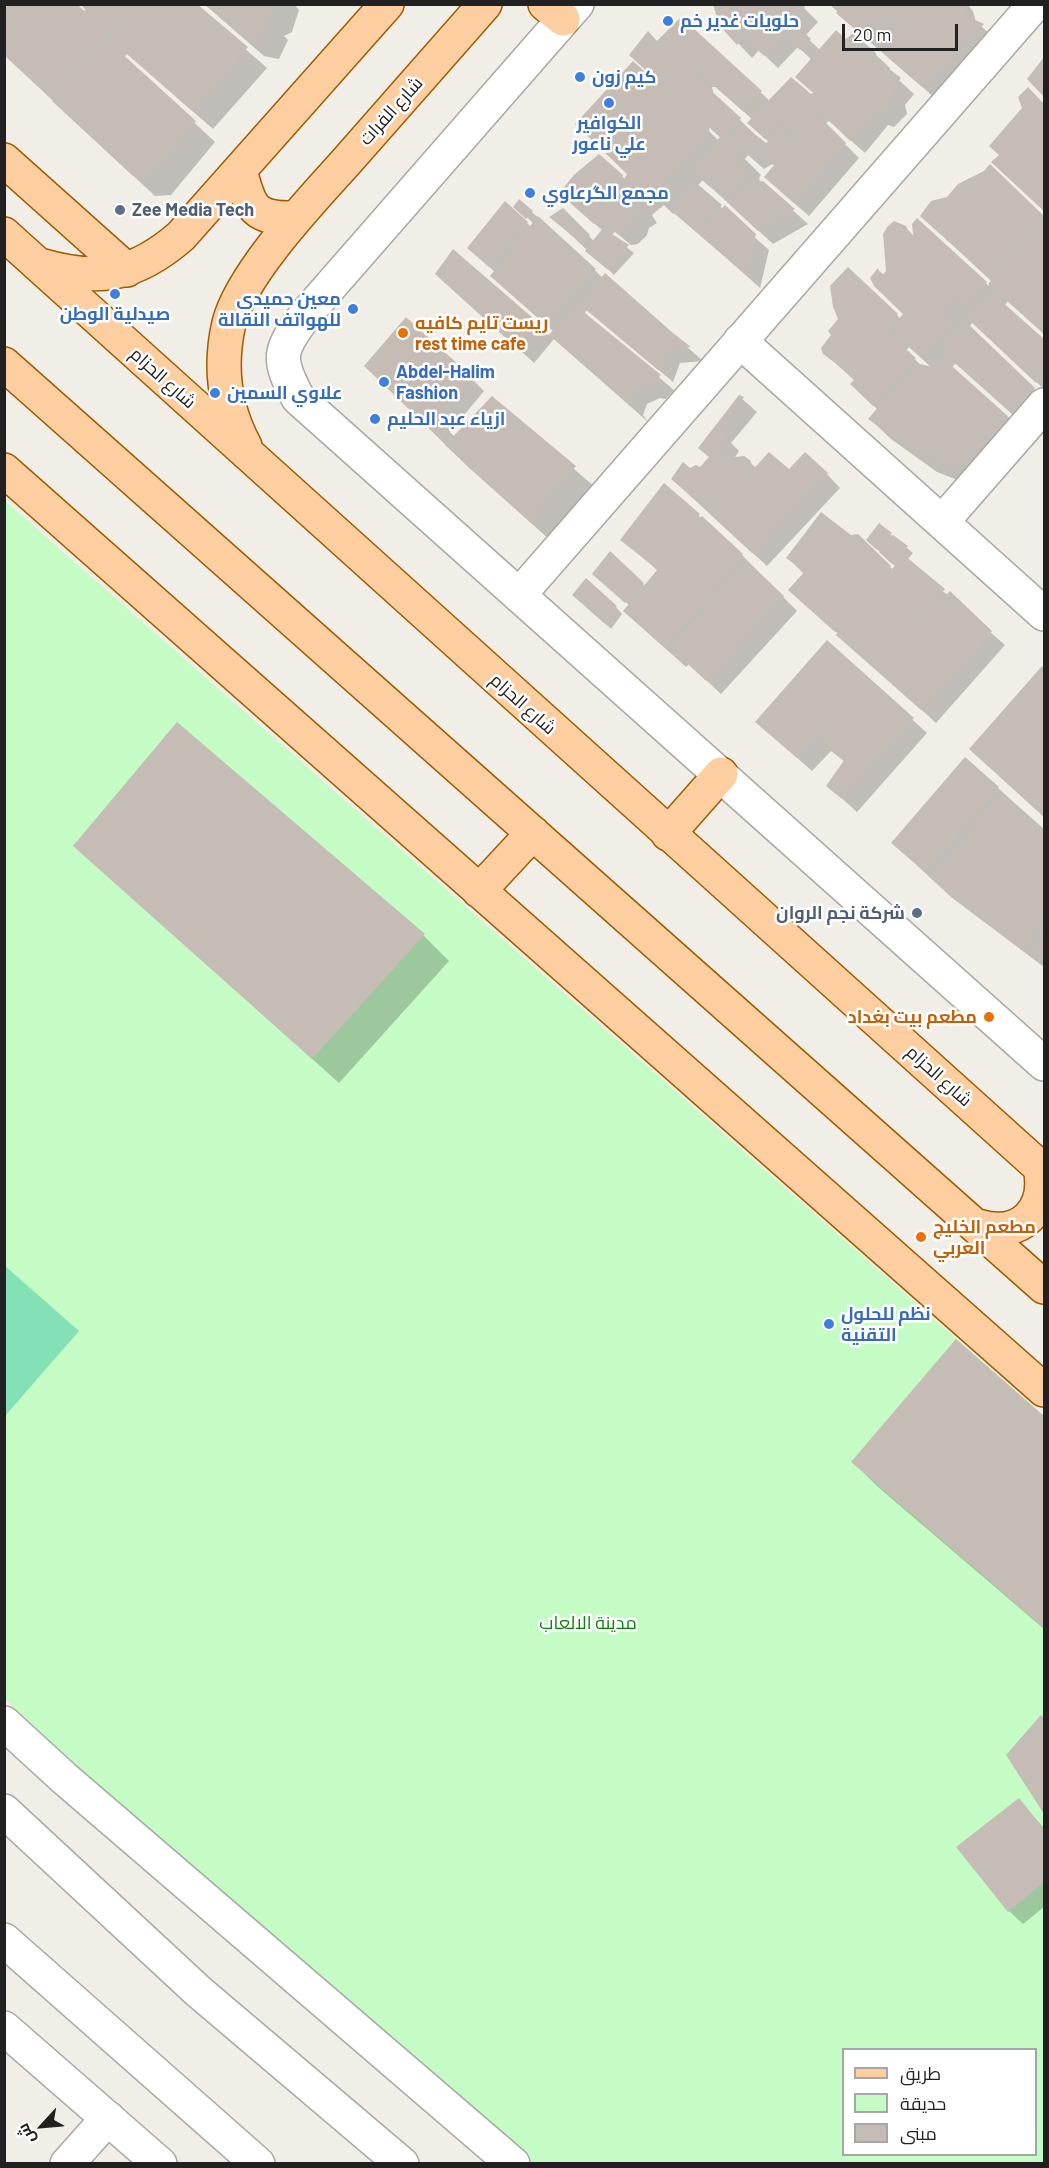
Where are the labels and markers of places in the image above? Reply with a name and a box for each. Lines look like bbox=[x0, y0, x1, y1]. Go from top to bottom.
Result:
place label: حلويات غدير خم bbox=[680, 10, 799, 32]
marker: حلويات غدير خم bbox=[661, 14, 675, 28]
place label: كيم زون bbox=[592, 66, 657, 88]
marker: كيم زون bbox=[573, 70, 587, 84]
marker: الكوافير علي ناعور bbox=[602, 96, 616, 110]
place label: الكوافير علي ناعور bbox=[572, 112, 646, 154]
place label: مجمع الگرعاوي bbox=[542, 182, 669, 204]
marker: مجمع الگرعاوي bbox=[523, 186, 537, 200]
place label: Zee Media Tech bbox=[132, 199, 254, 221]
marker: Zee Media Tech bbox=[113, 203, 127, 217]
marker: صيدلية الوطن bbox=[108, 287, 122, 301]
place label: معين حميدي للهواتف النقالة bbox=[218, 288, 341, 330]
marker: معين حميدي للهواتف النقالة bbox=[346, 302, 360, 316]
place label: صيدلية الوطن bbox=[60, 303, 170, 325]
place label: ريست تايم كافيه rest time cafe bbox=[415, 312, 548, 354]
marker: ريست تايم كافيه rest time cafe bbox=[396, 326, 410, 340]
place label: Abdel-Halim Fashion bbox=[396, 361, 495, 404]
marker: Abdel-Halim Fashion bbox=[377, 375, 391, 389]
place label: علاوي السمين bbox=[227, 382, 342, 404]
marker: علاوي السمين bbox=[208, 386, 222, 400]
place label: ازياء عبد الحليم bbox=[387, 408, 505, 430]
marker: ازياء عبد الحليم bbox=[368, 412, 382, 426]
place label: شركة نجم الروان bbox=[776, 902, 905, 924]
marker: شركة نجم الروان bbox=[910, 906, 924, 920]
place label: مطعم بيت بغداد bbox=[848, 1006, 977, 1028]
marker: مطعم بيت بغداد bbox=[982, 1010, 996, 1024]
place label: مطعم الخليج العربي bbox=[933, 1216, 1036, 1258]
marker: مطعم الخليج العربي bbox=[914, 1230, 928, 1244]
place label: نظم للحلول التقنية bbox=[841, 1303, 931, 1346]
marker: نظم للحلول التقنية bbox=[822, 1317, 836, 1331]

